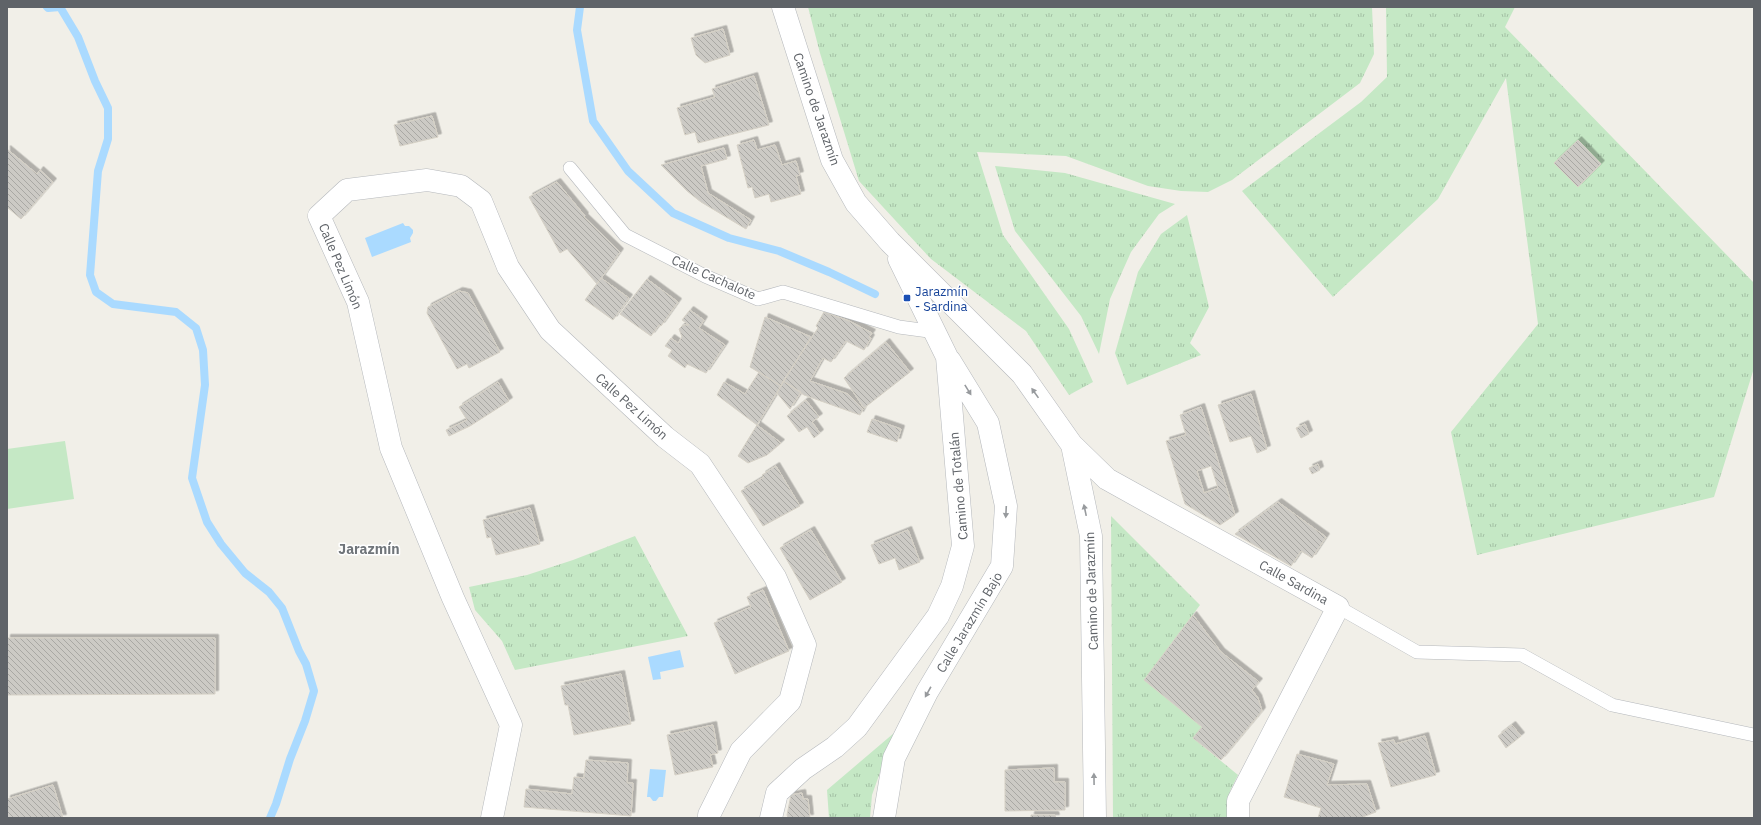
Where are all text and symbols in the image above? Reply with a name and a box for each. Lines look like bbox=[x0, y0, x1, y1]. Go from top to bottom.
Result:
street label: Camino de Jarazmín bbox=[789, 50, 844, 168]
street label: Calle Pez Limón bbox=[315, 221, 366, 312]
street label: Calle Cachalote bbox=[669, 251, 759, 304]
place label: Jarazmín - Sardina bbox=[915, 283, 968, 315]
marker: Jarazmín - Sardina bbox=[902, 293, 912, 303]
street label: Calle Pez Limón bbox=[592, 369, 671, 443]
one-way arrow bbox=[964, 384, 971, 396]
one-way arrow bbox=[1031, 388, 1039, 398]
street label: Camino de Totalán bbox=[945, 431, 972, 541]
one-way arrow bbox=[1082, 503, 1088, 516]
one-way arrow bbox=[1002, 506, 1009, 518]
street label: Camino de Jarazmín bbox=[1081, 532, 1102, 650]
district label: Jarazmín bbox=[338, 540, 400, 558]
street label: Calle Sardina bbox=[1256, 556, 1331, 608]
street label: Calle Jarazmín Bajo bbox=[933, 569, 1006, 676]
one-way arrow bbox=[924, 686, 931, 698]
one-way arrow bbox=[1091, 772, 1097, 785]

